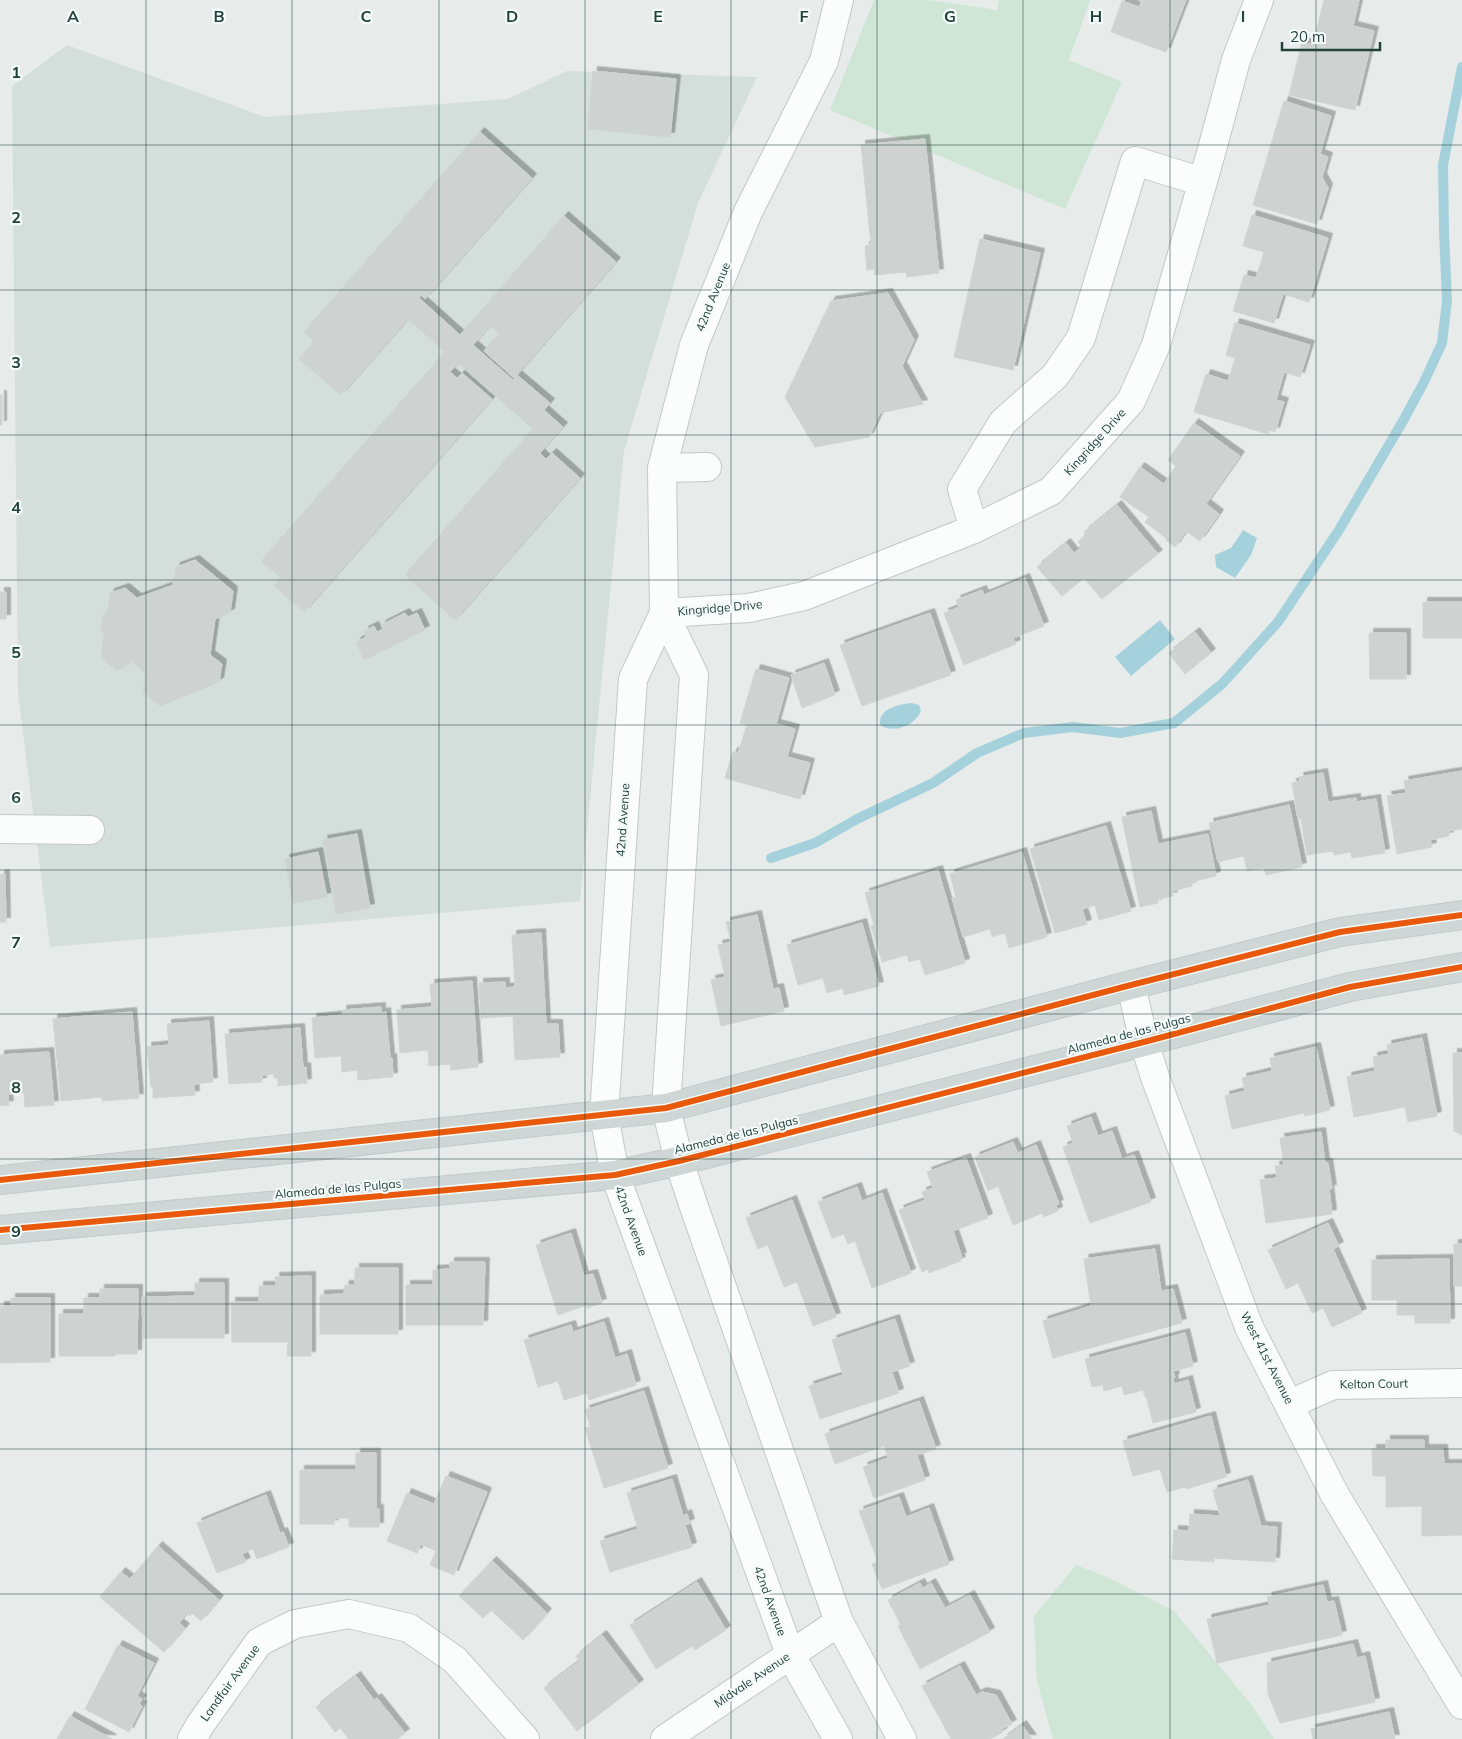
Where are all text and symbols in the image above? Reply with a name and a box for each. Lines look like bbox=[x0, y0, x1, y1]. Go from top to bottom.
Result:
text: A bbox=[67, 6, 79, 26]
text: B bbox=[213, 6, 225, 26]
text: C bbox=[361, 6, 372, 26]
text: D bbox=[506, 6, 518, 26]
text: E bbox=[653, 6, 663, 26]
text: F bbox=[799, 6, 809, 26]
text: G bbox=[944, 6, 956, 26]
text: H bbox=[1090, 6, 1102, 26]
text: I bbox=[1241, 6, 1245, 26]
scale bar bbox=[1282, 20, 1380, 52]
text: 20 m bbox=[1290, 27, 1325, 46]
text: 1 bbox=[11, 62, 21, 82]
text: 2 bbox=[11, 207, 21, 227]
street label: 42nd Avenue bbox=[692, 260, 733, 334]
text: 3 bbox=[11, 352, 21, 372]
street label: Kingridge Drive bbox=[1061, 405, 1129, 478]
text: 4 bbox=[11, 497, 21, 517]
street label: Kingridge Drive bbox=[677, 596, 763, 619]
text: 5 bbox=[11, 642, 21, 662]
street label: 42nd Avenue bbox=[612, 783, 633, 857]
text: 6 bbox=[11, 787, 21, 807]
text: 7 bbox=[11, 932, 21, 952]
street label: Alameda de las Pulgas bbox=[1065, 1010, 1192, 1057]
text: 8 bbox=[11, 1077, 21, 1097]
street label: Alameda de las Pulgas bbox=[672, 1112, 800, 1157]
street label: Alameda de las Pulgas bbox=[274, 1175, 402, 1202]
street label: 42nd Avenue bbox=[612, 1184, 651, 1258]
text: 9 bbox=[11, 1221, 21, 1241]
street label: West 41st Avenue bbox=[1238, 1309, 1297, 1407]
street label: Kelton Court bbox=[1340, 1375, 1408, 1392]
street label: 42nd Avenue bbox=[751, 1564, 790, 1638]
street label: Landfair Avenue bbox=[197, 1641, 262, 1724]
street label: Midvale Avenue bbox=[711, 1649, 792, 1710]

